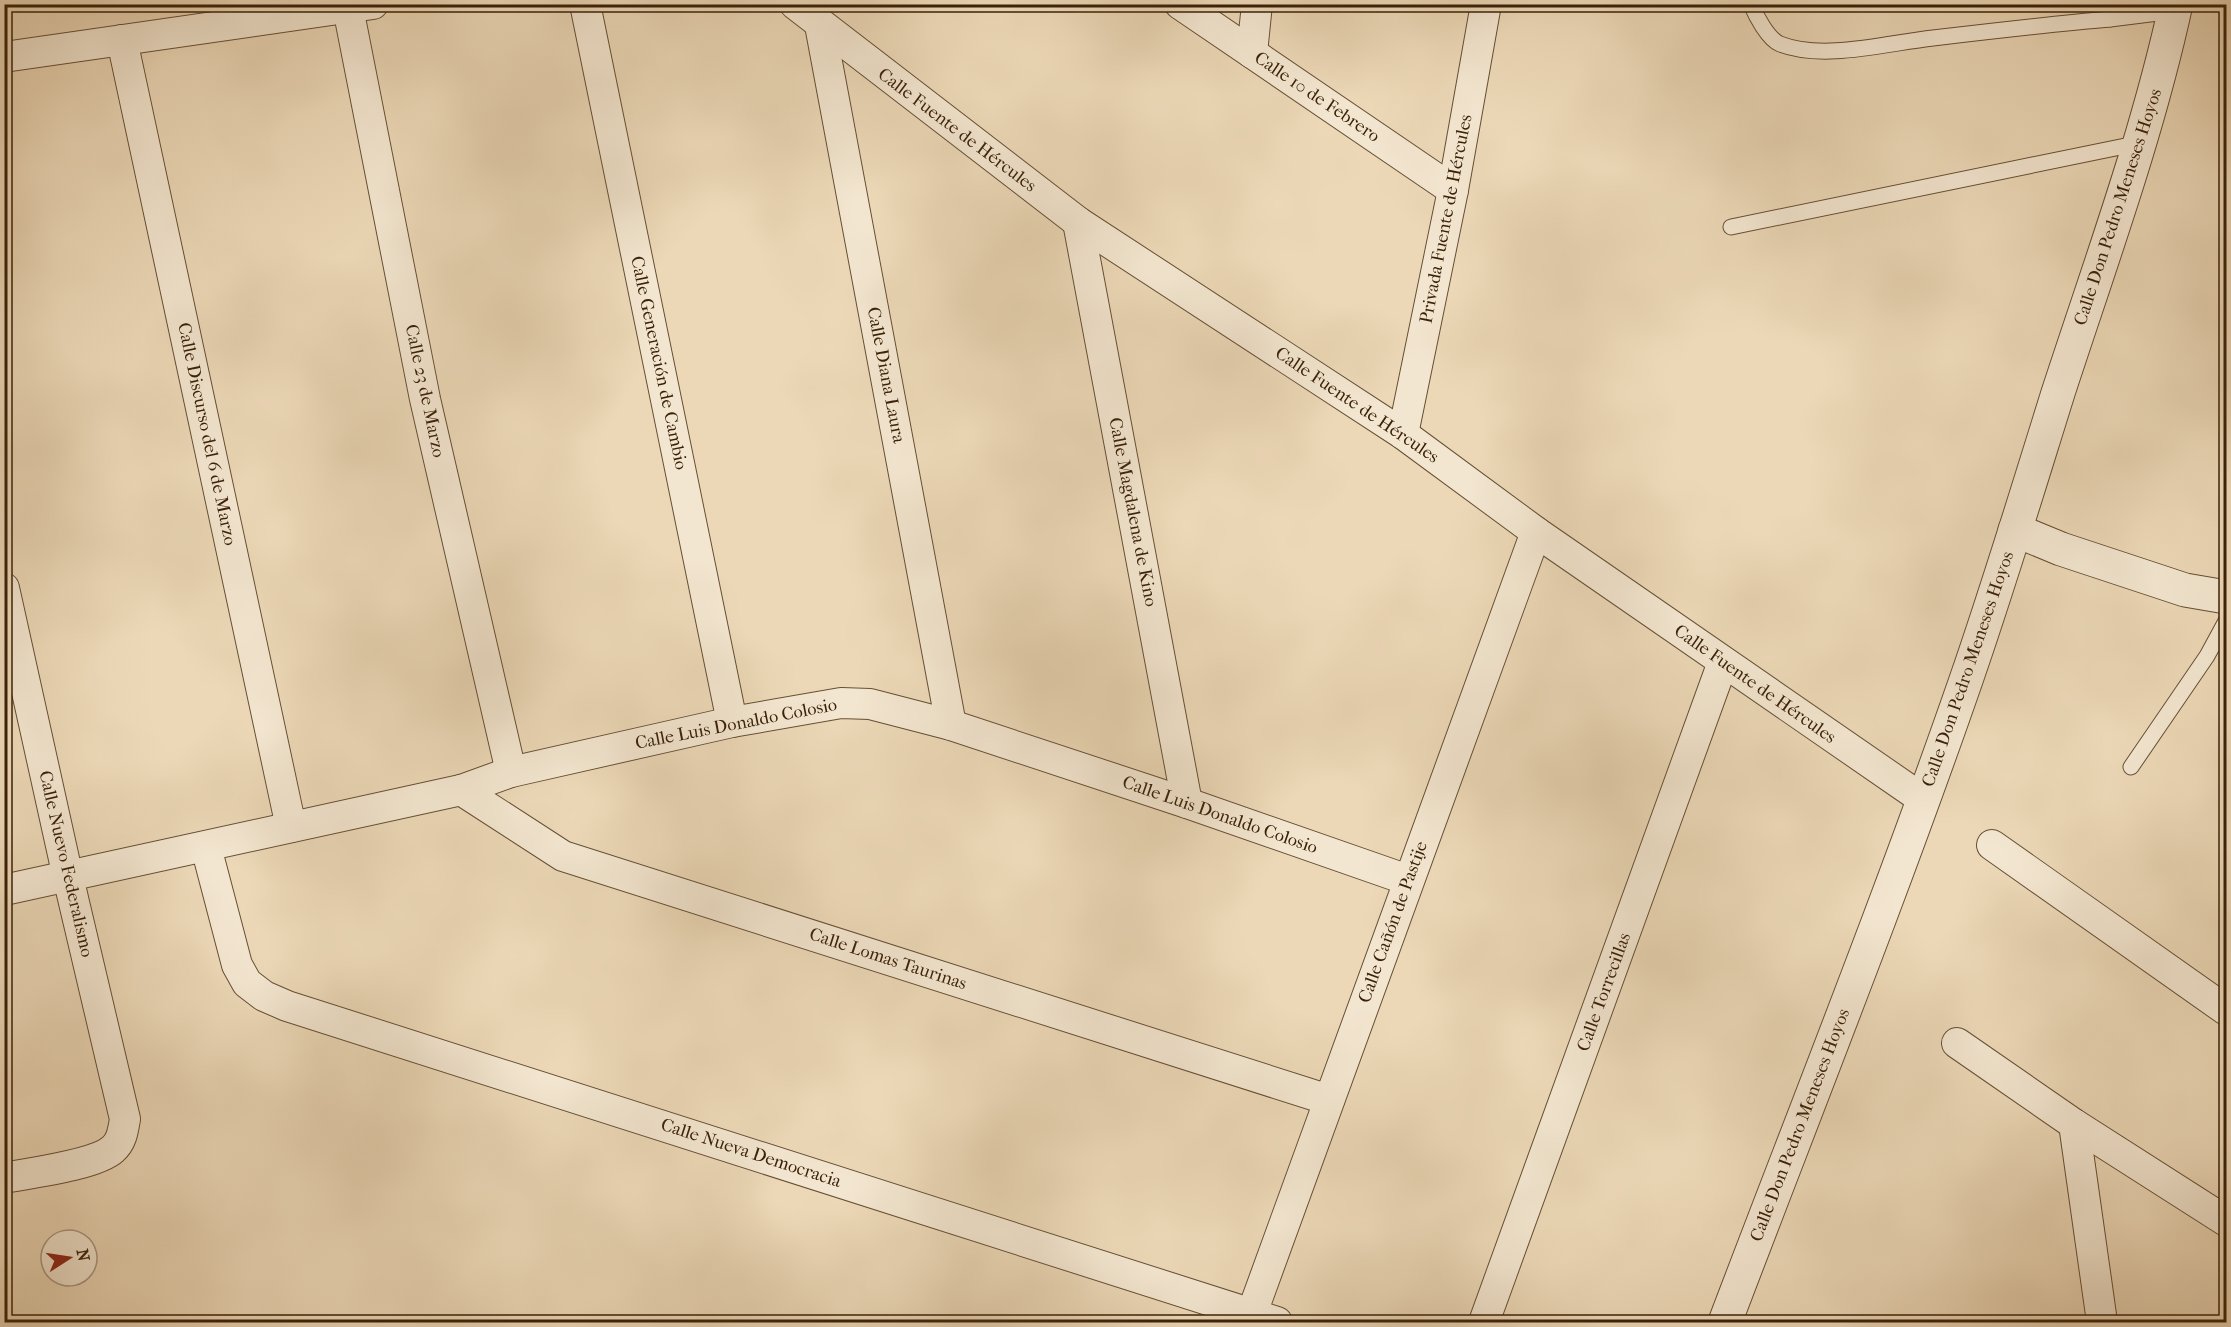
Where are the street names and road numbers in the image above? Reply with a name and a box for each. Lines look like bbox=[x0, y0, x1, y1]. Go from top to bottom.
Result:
street label: Calle 10 de Febrero bbox=[1250, 47, 1384, 147]
street label: Calle Fuente de Hércules bbox=[874, 64, 1041, 197]
street label: Calle Don Pedro Meneses Hoyos bbox=[2070, 86, 2166, 328]
street label: Privada Fuente de Hércules bbox=[1415, 112, 1477, 325]
street label: Calle Generación de Cambio bbox=[626, 254, 692, 472]
street label: Calle Diana Laura bbox=[862, 305, 910, 446]
street label: Calle Discurso del 6 de Marzo bbox=[173, 321, 241, 547]
street label: Calle 23 de Marzo bbox=[401, 322, 449, 460]
street label: Calle Fuente de Hércules bbox=[1271, 342, 1443, 468]
street label: Calle Magdalena de Kino bbox=[1104, 416, 1162, 608]
street label: Calle Don Pedro Meneses Hoyos bbox=[1918, 548, 2018, 790]
street label: Calle Fuente de Hércules bbox=[1670, 620, 1840, 748]
street label: Calle Luis Donaldo Colosio bbox=[633, 694, 839, 754]
street label: Calle Nuevo Federalismo bbox=[34, 769, 98, 959]
street label: Calle Luis Donaldo Colosio bbox=[1120, 772, 1320, 858]
street label: Calle Cañón de Pastije bbox=[1354, 838, 1432, 1006]
street label: Calle Lomas Taurinas bbox=[807, 924, 970, 994]
street label: Calle Torrecillas bbox=[1573, 929, 1635, 1054]
street label: Calle Don Pedro Meneses Hoyos bbox=[1746, 1005, 1854, 1244]
street label: Calle Nueva Democracia bbox=[658, 1114, 844, 1192]

